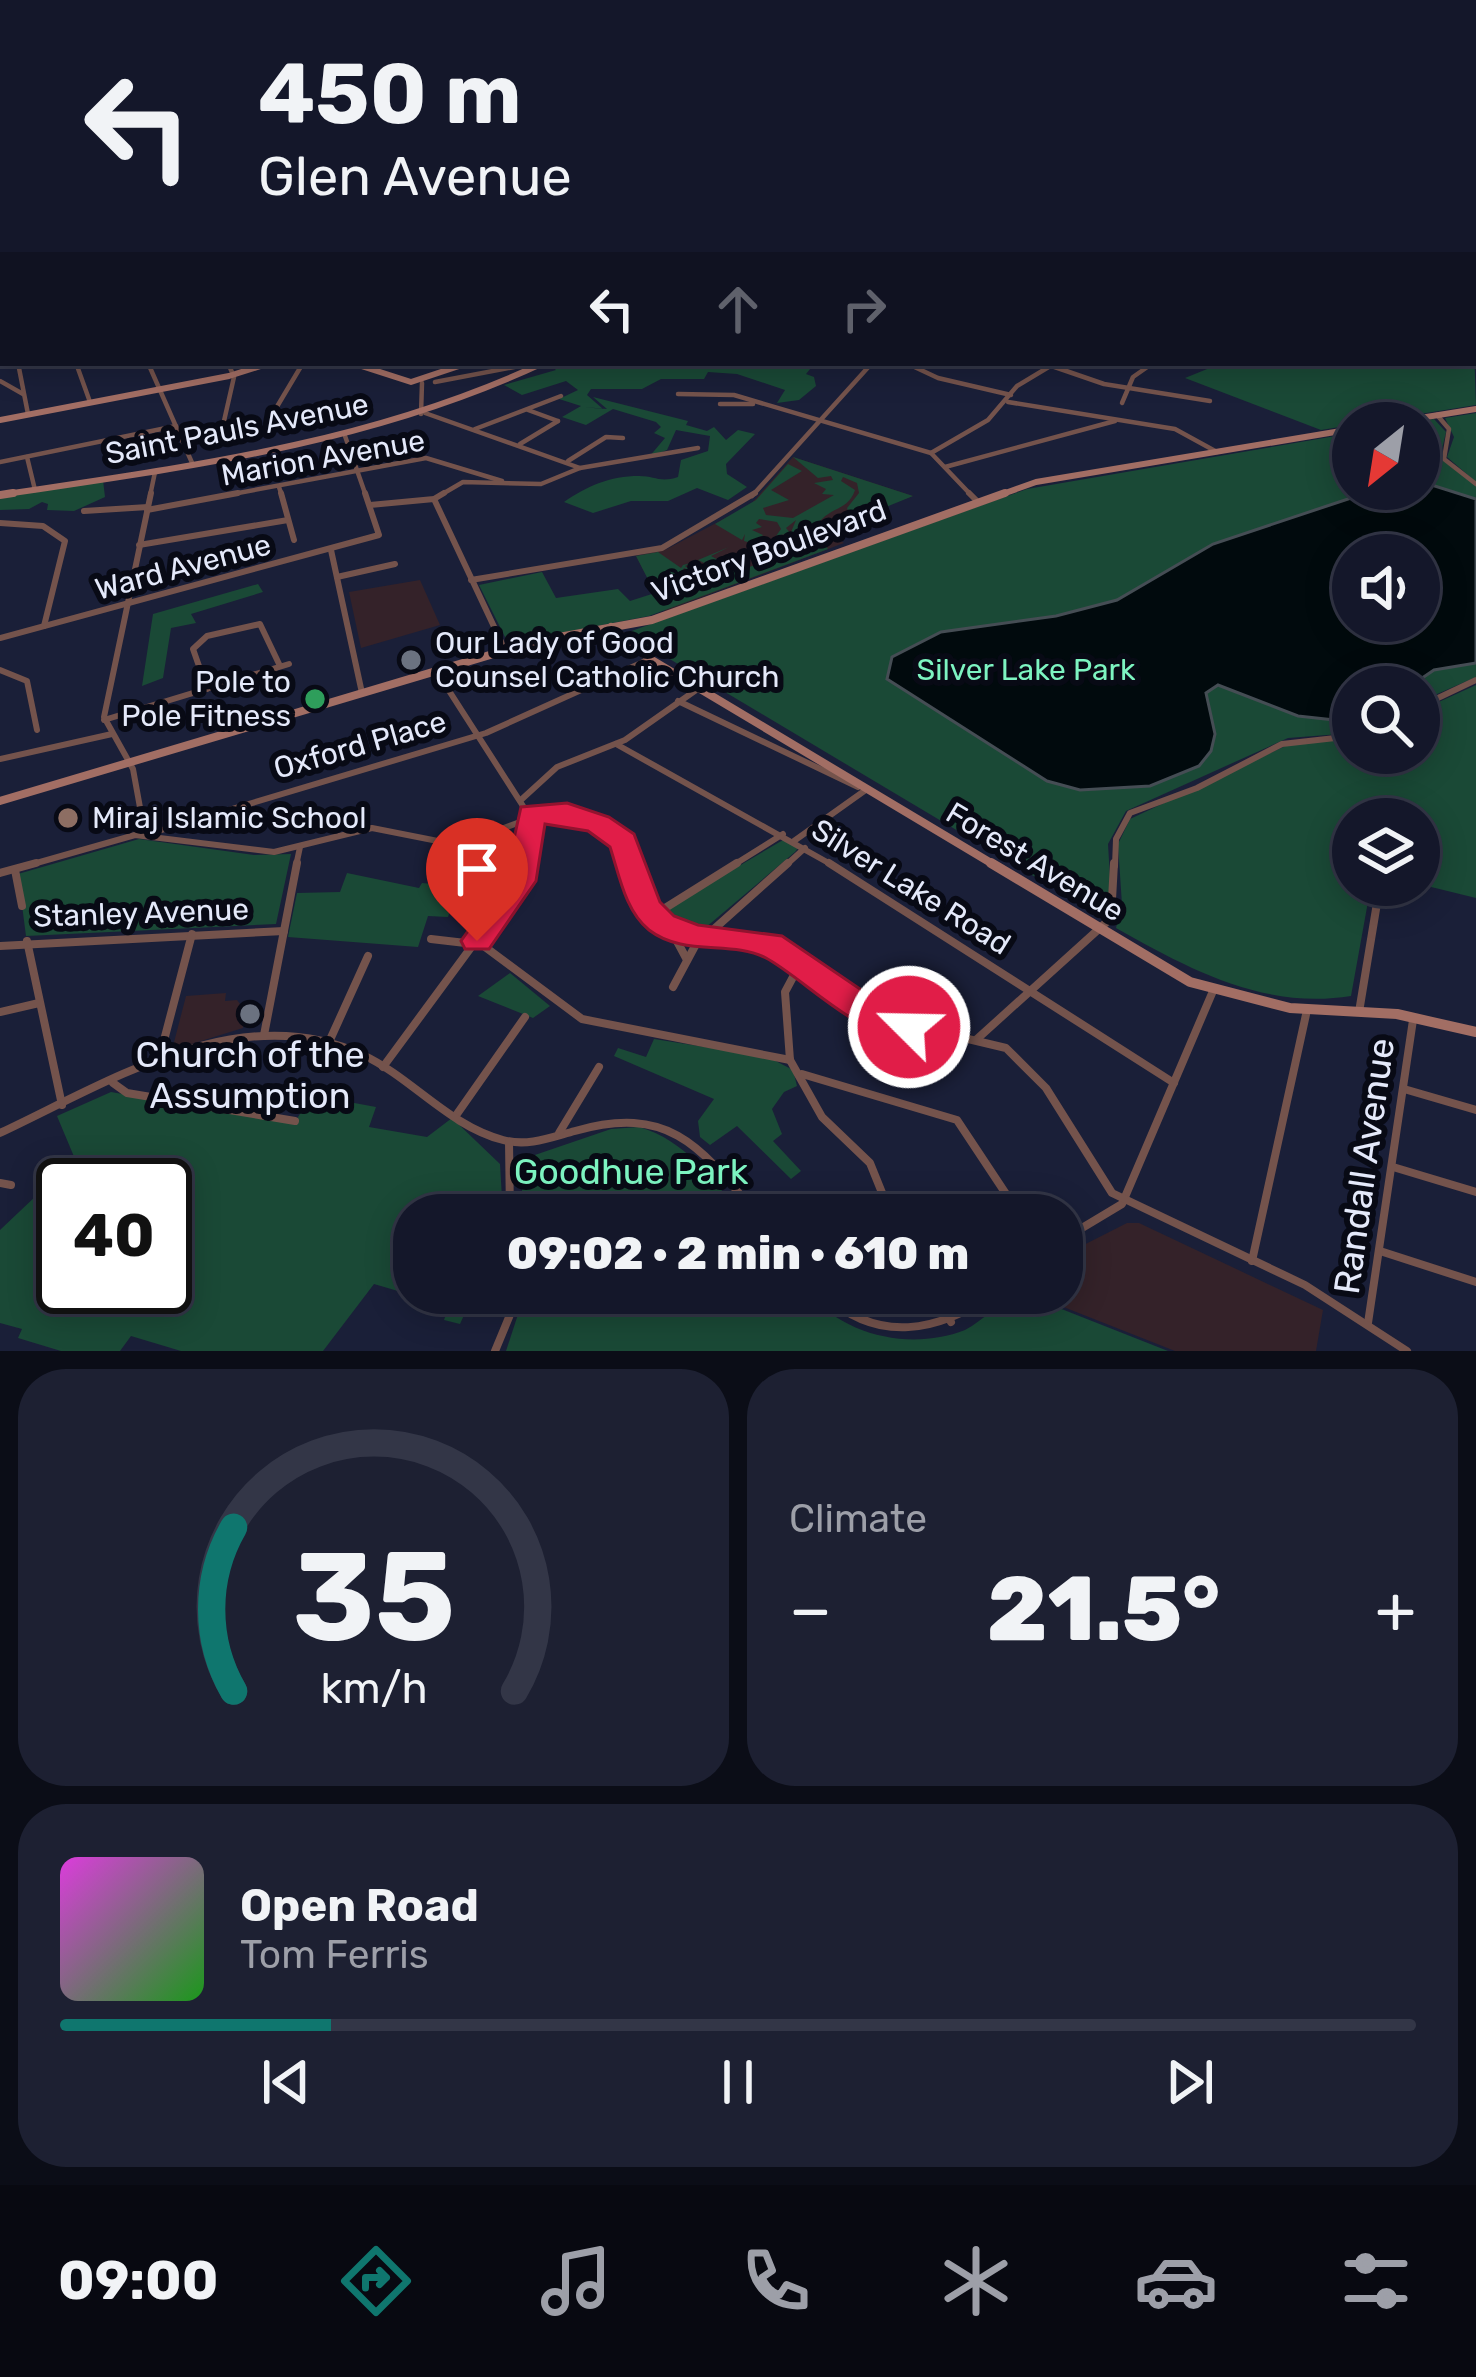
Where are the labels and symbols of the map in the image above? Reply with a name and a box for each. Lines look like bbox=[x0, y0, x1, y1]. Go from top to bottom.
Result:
street label: Saint Pauls Avenue bbox=[102, 386, 372, 472]
north arrow bbox=[1332, 402, 1440, 510]
street label: Marion Avenue bbox=[218, 422, 428, 494]
street label: Victory Boulevard bbox=[647, 492, 891, 610]
street label: Ward Avenue bbox=[91, 526, 275, 608]
place label: Our Lady of Good Counsel Catholic Church bbox=[435, 625, 780, 695]
marker: Our Lady of Good Counsel Catholic Church bbox=[398, 647, 424, 673]
park label: Silver Lake Park bbox=[917, 652, 1136, 688]
place label: Pole to Pole Fitness bbox=[121, 664, 291, 734]
marker: Pole to Pole Fitness bbox=[302, 686, 328, 712]
street label: Oxford Place bbox=[270, 703, 450, 787]
street label: Forest Avenue bbox=[940, 795, 1130, 929]
place label: Miraj Islamic School bbox=[92, 800, 366, 836]
marker: Miraj Islamic School bbox=[55, 805, 81, 831]
street label: Silver Lake Road bbox=[805, 811, 1017, 963]
pin bbox=[426, 818, 528, 941]
street label: Stanley Avenue bbox=[32, 891, 250, 935]
position arrow bbox=[846, 964, 972, 1090]
marker: Church of the Assumption bbox=[237, 1001, 263, 1027]
place label: Church of the Assumption bbox=[135, 1033, 365, 1117]
street label: Randall Avenue bbox=[1325, 1035, 1403, 1297]
park label: Goodhue Park bbox=[514, 1150, 749, 1193]
speed limit sign: 40 bbox=[36, 1158, 192, 1314]

